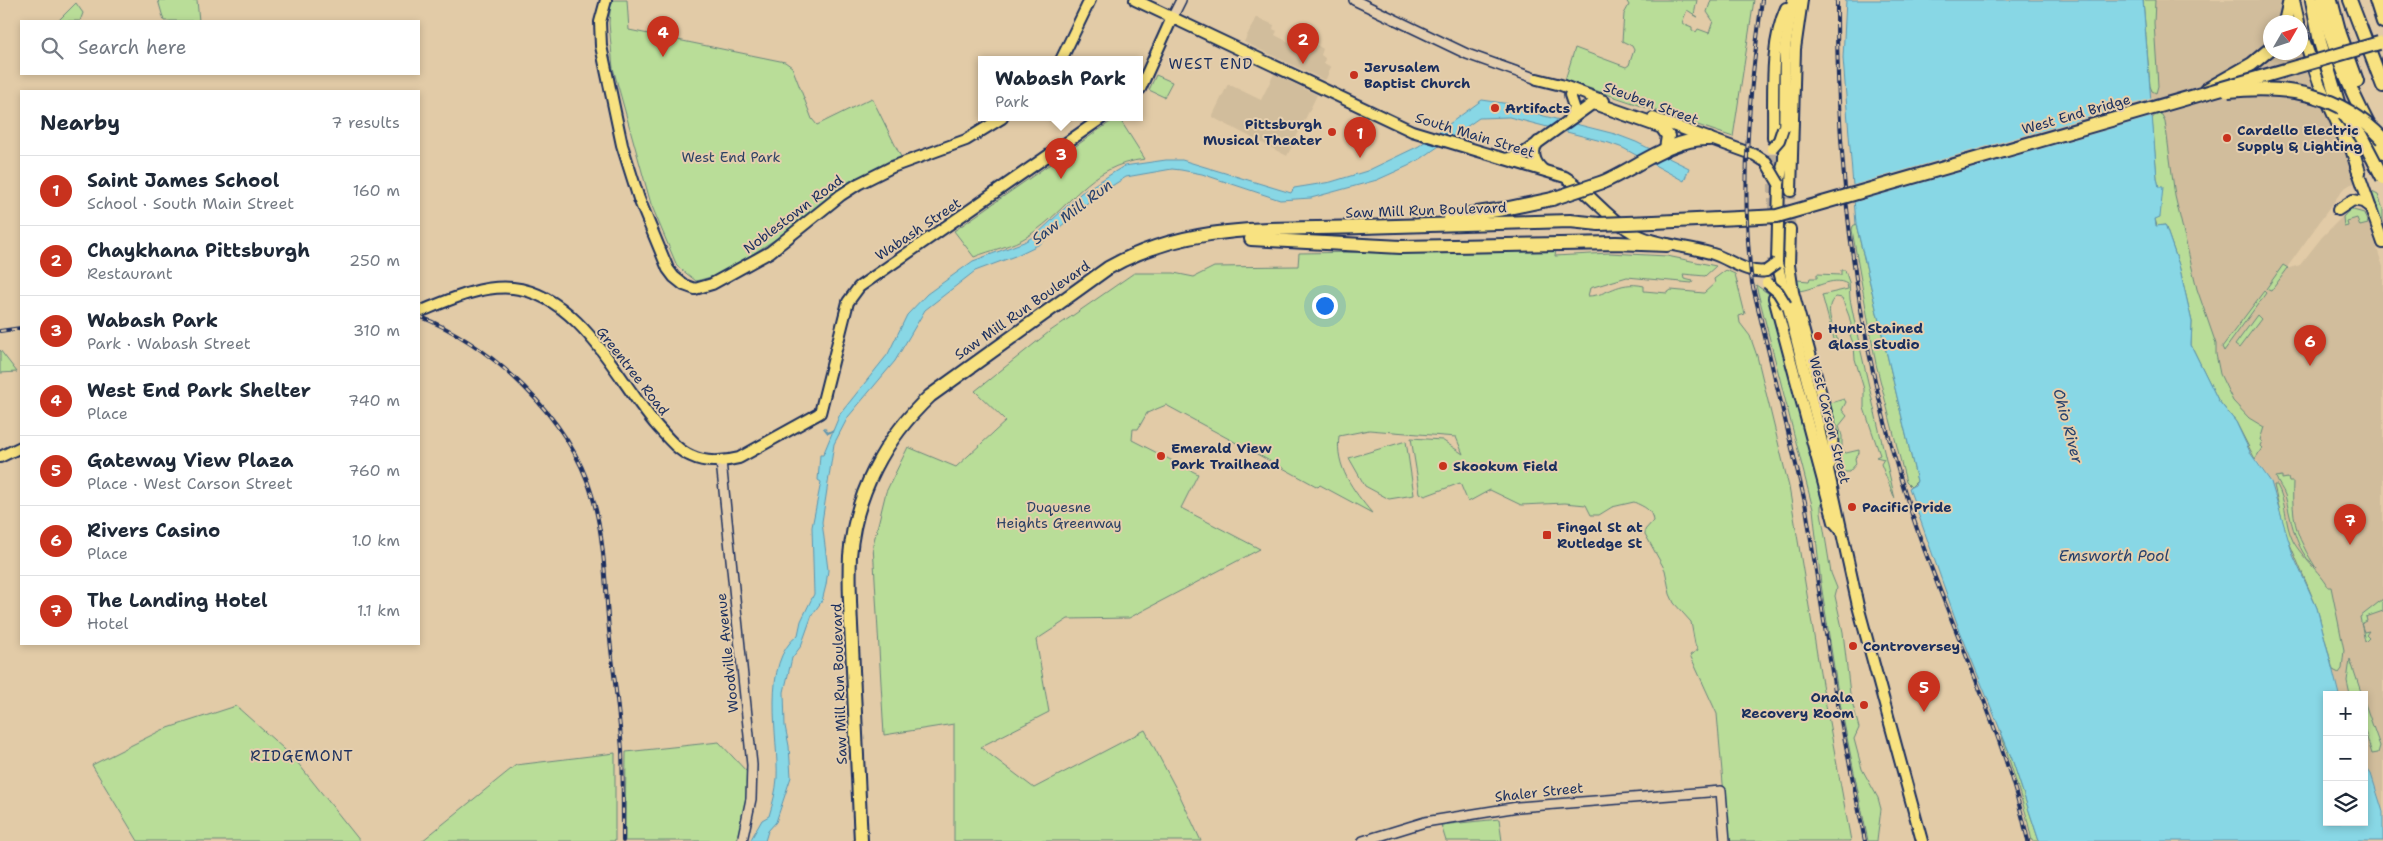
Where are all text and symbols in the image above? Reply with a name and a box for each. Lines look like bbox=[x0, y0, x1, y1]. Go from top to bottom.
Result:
north arrow bbox=[2263, 15, 2308, 60]
pin: 4 bbox=[647, 16, 679, 57]
search box bbox=[20, 20, 420, 75]
pin: 2 bbox=[1287, 23, 1319, 64]
icon: search bbox=[38, 34, 66, 62]
text: Search here bbox=[78, 35, 187, 60]
district label: WEST END bbox=[1169, 54, 1253, 74]
popup bbox=[978, 56, 1143, 121]
place label: Jerusalem Baptist Church bbox=[1364, 58, 1470, 92]
text: Wabash Park bbox=[995, 66, 1126, 91]
marker: Jerusalem Baptist Church bbox=[1348, 69, 1360, 81]
street label: Steuben Street bbox=[1601, 77, 1701, 129]
street label: West End Bridge bbox=[2020, 90, 2132, 138]
text: Park bbox=[995, 91, 1029, 112]
place label: Artifacts bbox=[1505, 99, 1570, 117]
marker: Artifacts bbox=[1489, 102, 1501, 114]
street label: South Main Street bbox=[1413, 108, 1537, 162]
text: Nearby bbox=[40, 109, 120, 137]
text: 7 results bbox=[331, 112, 400, 133]
place label: Pittsburgh Musical Theater bbox=[1203, 115, 1322, 149]
pin: 1 bbox=[1344, 117, 1376, 158]
place label: Cardello Electric Supply & Lighting bbox=[2237, 121, 2362, 155]
marker: Pittsburgh Musical Theater bbox=[1326, 126, 1338, 138]
marker: Cardello Electric Supply & Lighting bbox=[2221, 132, 2233, 144]
pin: 3 bbox=[1045, 138, 1077, 179]
park label: West End Park bbox=[682, 148, 780, 166]
text: Saint James School bbox=[87, 168, 279, 193]
street label: Noblestown Road bbox=[740, 171, 847, 257]
water label: Saw Mill Run bbox=[1027, 175, 1117, 249]
text: 1 bbox=[52, 180, 60, 201]
text: 160 m bbox=[353, 180, 400, 201]
text: School · South Main Street bbox=[87, 193, 294, 214]
street label: Wabash Street bbox=[872, 194, 964, 264]
street label: Saw Mill Run Boulevard bbox=[1345, 198, 1507, 222]
text: Chaykhana Pittsburgh bbox=[87, 238, 310, 263]
text: 2 bbox=[50, 250, 62, 271]
text: 250 m bbox=[349, 250, 400, 271]
street label: Saw Mill Run Boulevard bbox=[951, 256, 1093, 364]
text: Restaurant bbox=[87, 263, 173, 284]
your location bbox=[1312, 293, 1338, 319]
text: Wabash Park bbox=[87, 308, 218, 333]
place label: Hunt Stained Glass Studio bbox=[1828, 319, 1923, 353]
text: 3 bbox=[50, 320, 62, 341]
text: 310 m bbox=[353, 320, 400, 341]
street label: Greentree Road bbox=[593, 323, 673, 419]
pin: 6 bbox=[2294, 325, 2326, 366]
marker: Hunt Stained Glass Studio bbox=[1812, 330, 1824, 342]
text: Park · Wabash Street bbox=[87, 333, 251, 354]
street label: West Carson Street bbox=[1805, 354, 1855, 486]
text: West End Park Shelter bbox=[87, 378, 311, 403]
water label: Ohio River bbox=[2048, 386, 2088, 466]
text: 4 bbox=[50, 390, 62, 411]
text: 740 m bbox=[348, 390, 400, 411]
text: Place bbox=[87, 403, 128, 424]
place label: Emerald View Park Trailhead bbox=[1171, 439, 1280, 473]
text: Gateway View Plaza bbox=[87, 448, 294, 473]
marker: Emerald View Park Trailhead bbox=[1155, 450, 1167, 462]
place label: Skookum Field bbox=[1453, 457, 1558, 475]
text: 5 bbox=[51, 460, 61, 481]
text: 760 m bbox=[348, 460, 400, 481]
marker: Skookum Field bbox=[1437, 460, 1449, 472]
text: Place · West Carson Street bbox=[87, 473, 293, 494]
park label: Duquesne Heights Greenway bbox=[996, 498, 1122, 532]
place label: Pacific Pride bbox=[1862, 498, 1952, 516]
marker: Pacific Pride bbox=[1846, 501, 1858, 513]
pin: 7 bbox=[2334, 504, 2366, 545]
text: Rivers Casino bbox=[87, 518, 220, 543]
place label: Fingal St at Rutledge St bbox=[1557, 518, 1643, 552]
marker: Fingal St at Rutledge St bbox=[1541, 529, 1553, 541]
text: 6 bbox=[50, 530, 62, 551]
text: 1.0 km bbox=[352, 530, 400, 551]
text: Place bbox=[87, 543, 128, 564]
water label: Emsworth Pool bbox=[2059, 546, 2169, 566]
text: The Landing Hotel bbox=[87, 588, 268, 613]
street label: Woodville Avenue bbox=[712, 592, 742, 714]
text: 7 bbox=[50, 600, 62, 621]
text: 1.1 km bbox=[357, 600, 400, 621]
street label: Saw Mill Run Boulevard bbox=[827, 603, 851, 765]
text: Hotel bbox=[87, 613, 128, 634]
place label: Controversey bbox=[1863, 637, 1960, 655]
marker: Controversey bbox=[1847, 640, 1859, 652]
pin: 5 bbox=[1908, 671, 1940, 712]
place label: Onala Recovery Room bbox=[1741, 688, 1854, 722]
map controls bbox=[2323, 691, 2368, 826]
button: + bbox=[2323, 691, 2368, 736]
marker: Onala Recovery Room bbox=[1858, 699, 1870, 711]
button: − bbox=[2323, 736, 2368, 781]
district label: RIDGEMONT bbox=[250, 746, 354, 766]
street label: Shaler Street bbox=[1494, 778, 1584, 806]
button: layers bbox=[2323, 781, 2368, 826]

